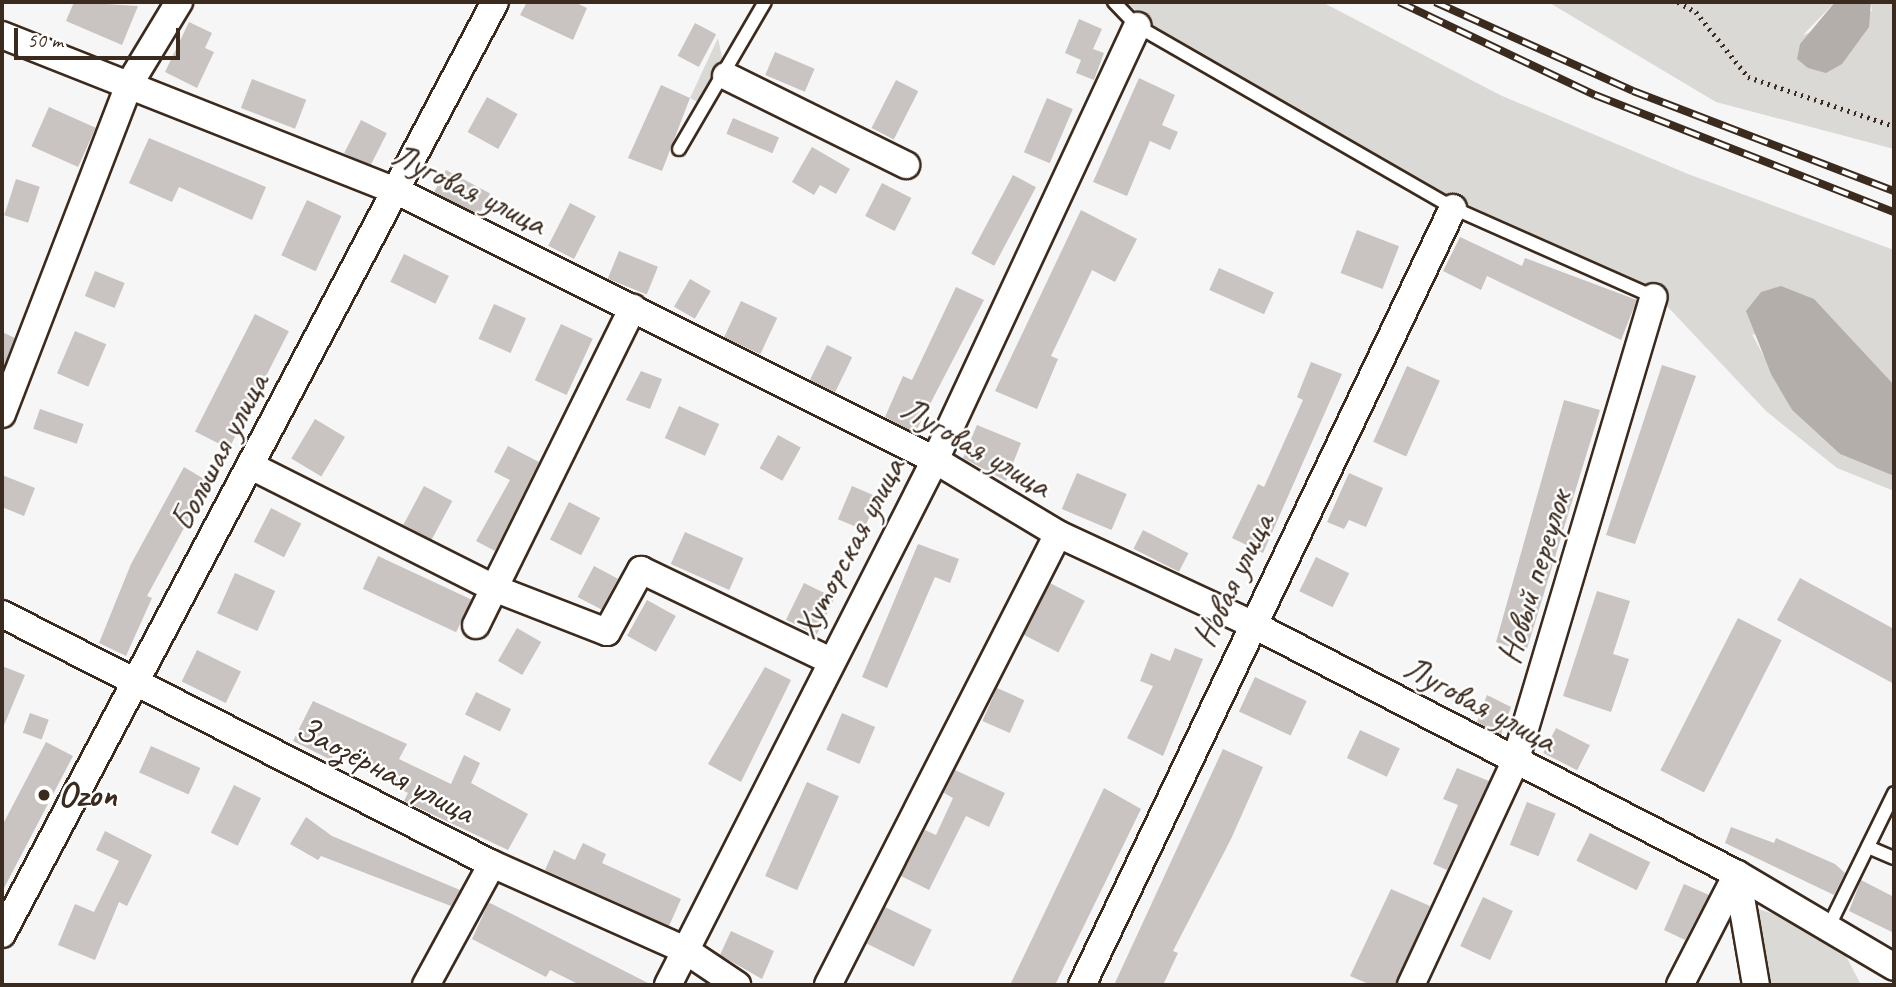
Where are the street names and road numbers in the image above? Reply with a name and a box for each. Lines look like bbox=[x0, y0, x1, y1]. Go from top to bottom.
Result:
street label: Луговая улица bbox=[384, 133, 554, 245]
street label: Большая улица bbox=[160, 366, 278, 538]
street label: Луговая улица bbox=[893, 387, 1059, 507]
street label: Хуторская улица bbox=[783, 449, 915, 647]
street label: Новый переулок bbox=[1488, 485, 1580, 669]
street label: Новая улица bbox=[1182, 506, 1284, 654]
street label: Луговая улица bbox=[1396, 646, 1564, 762]
street label: Заозёрная улица bbox=[288, 707, 482, 833]

